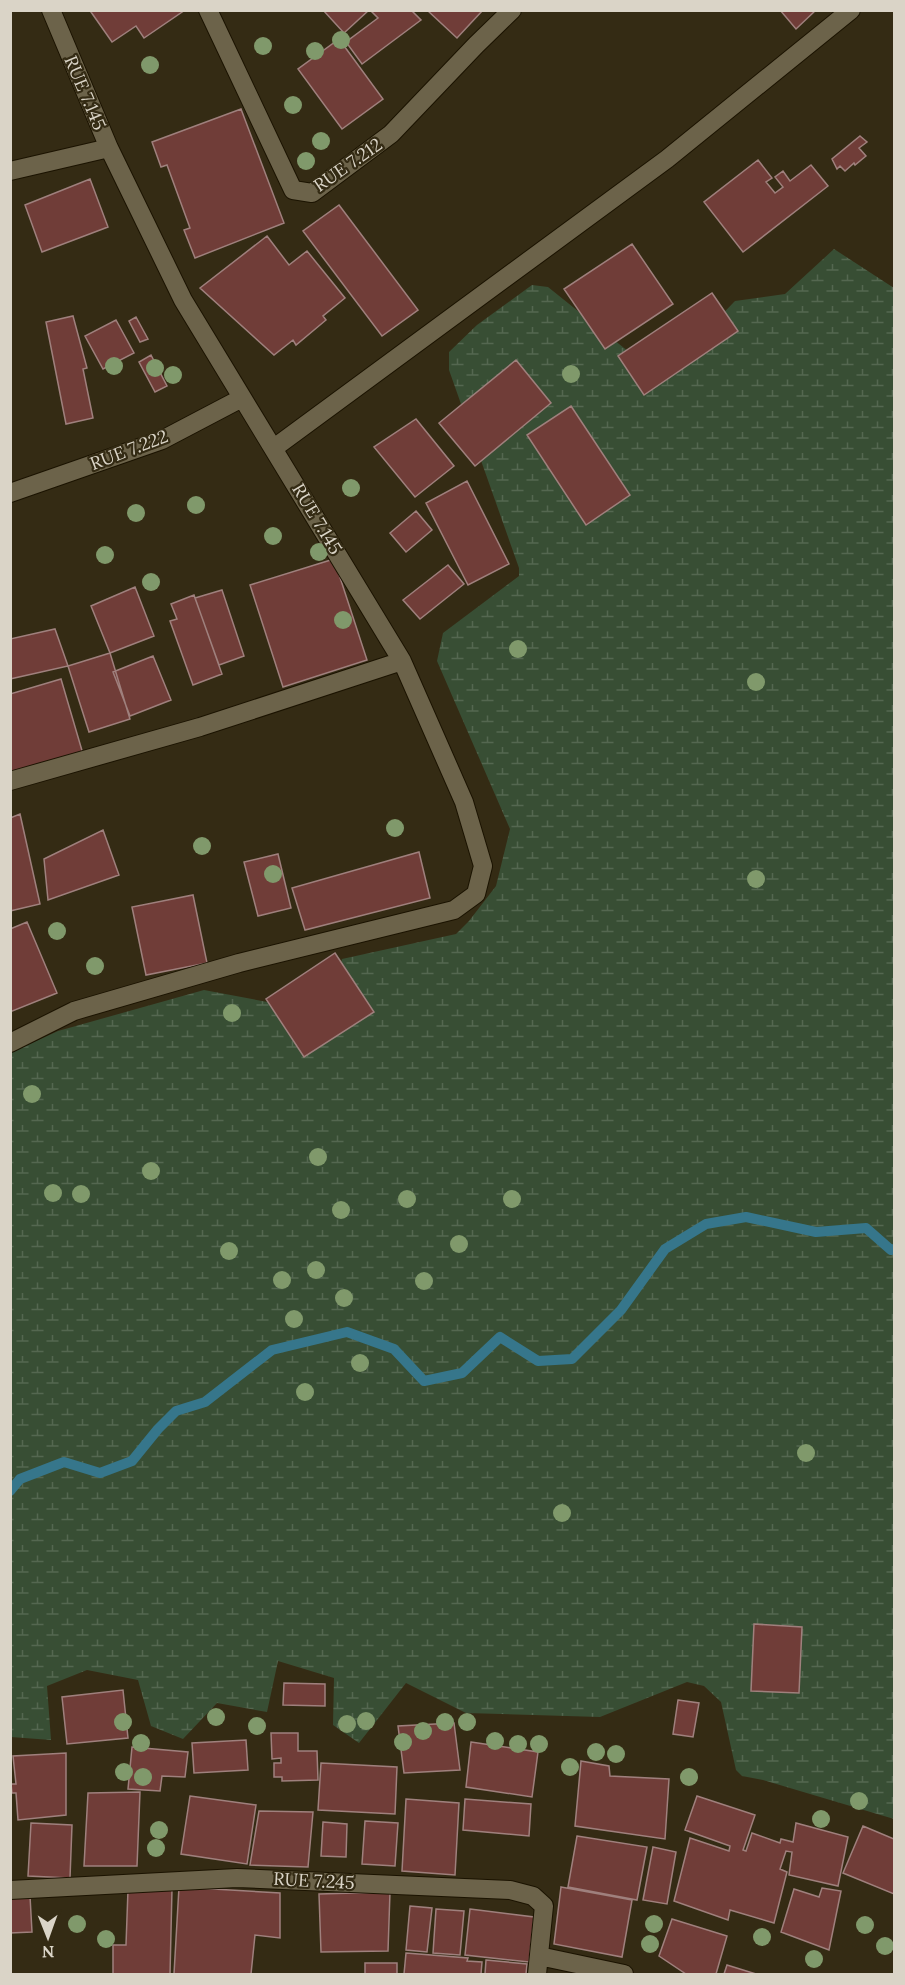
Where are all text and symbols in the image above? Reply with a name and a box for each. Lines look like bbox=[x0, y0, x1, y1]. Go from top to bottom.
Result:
street label: RUE 7.145 bbox=[59, 52, 111, 134]
street label: RUE 7.212 bbox=[309, 133, 386, 197]
street label: RUE 7.222 bbox=[87, 424, 171, 475]
street label: RUE 7.145 bbox=[287, 479, 348, 558]
street label: RUE 7.245 bbox=[273, 1867, 355, 1894]
north arrow bbox=[18, 1907, 78, 1967]
text: N bbox=[42, 1942, 55, 1962]

